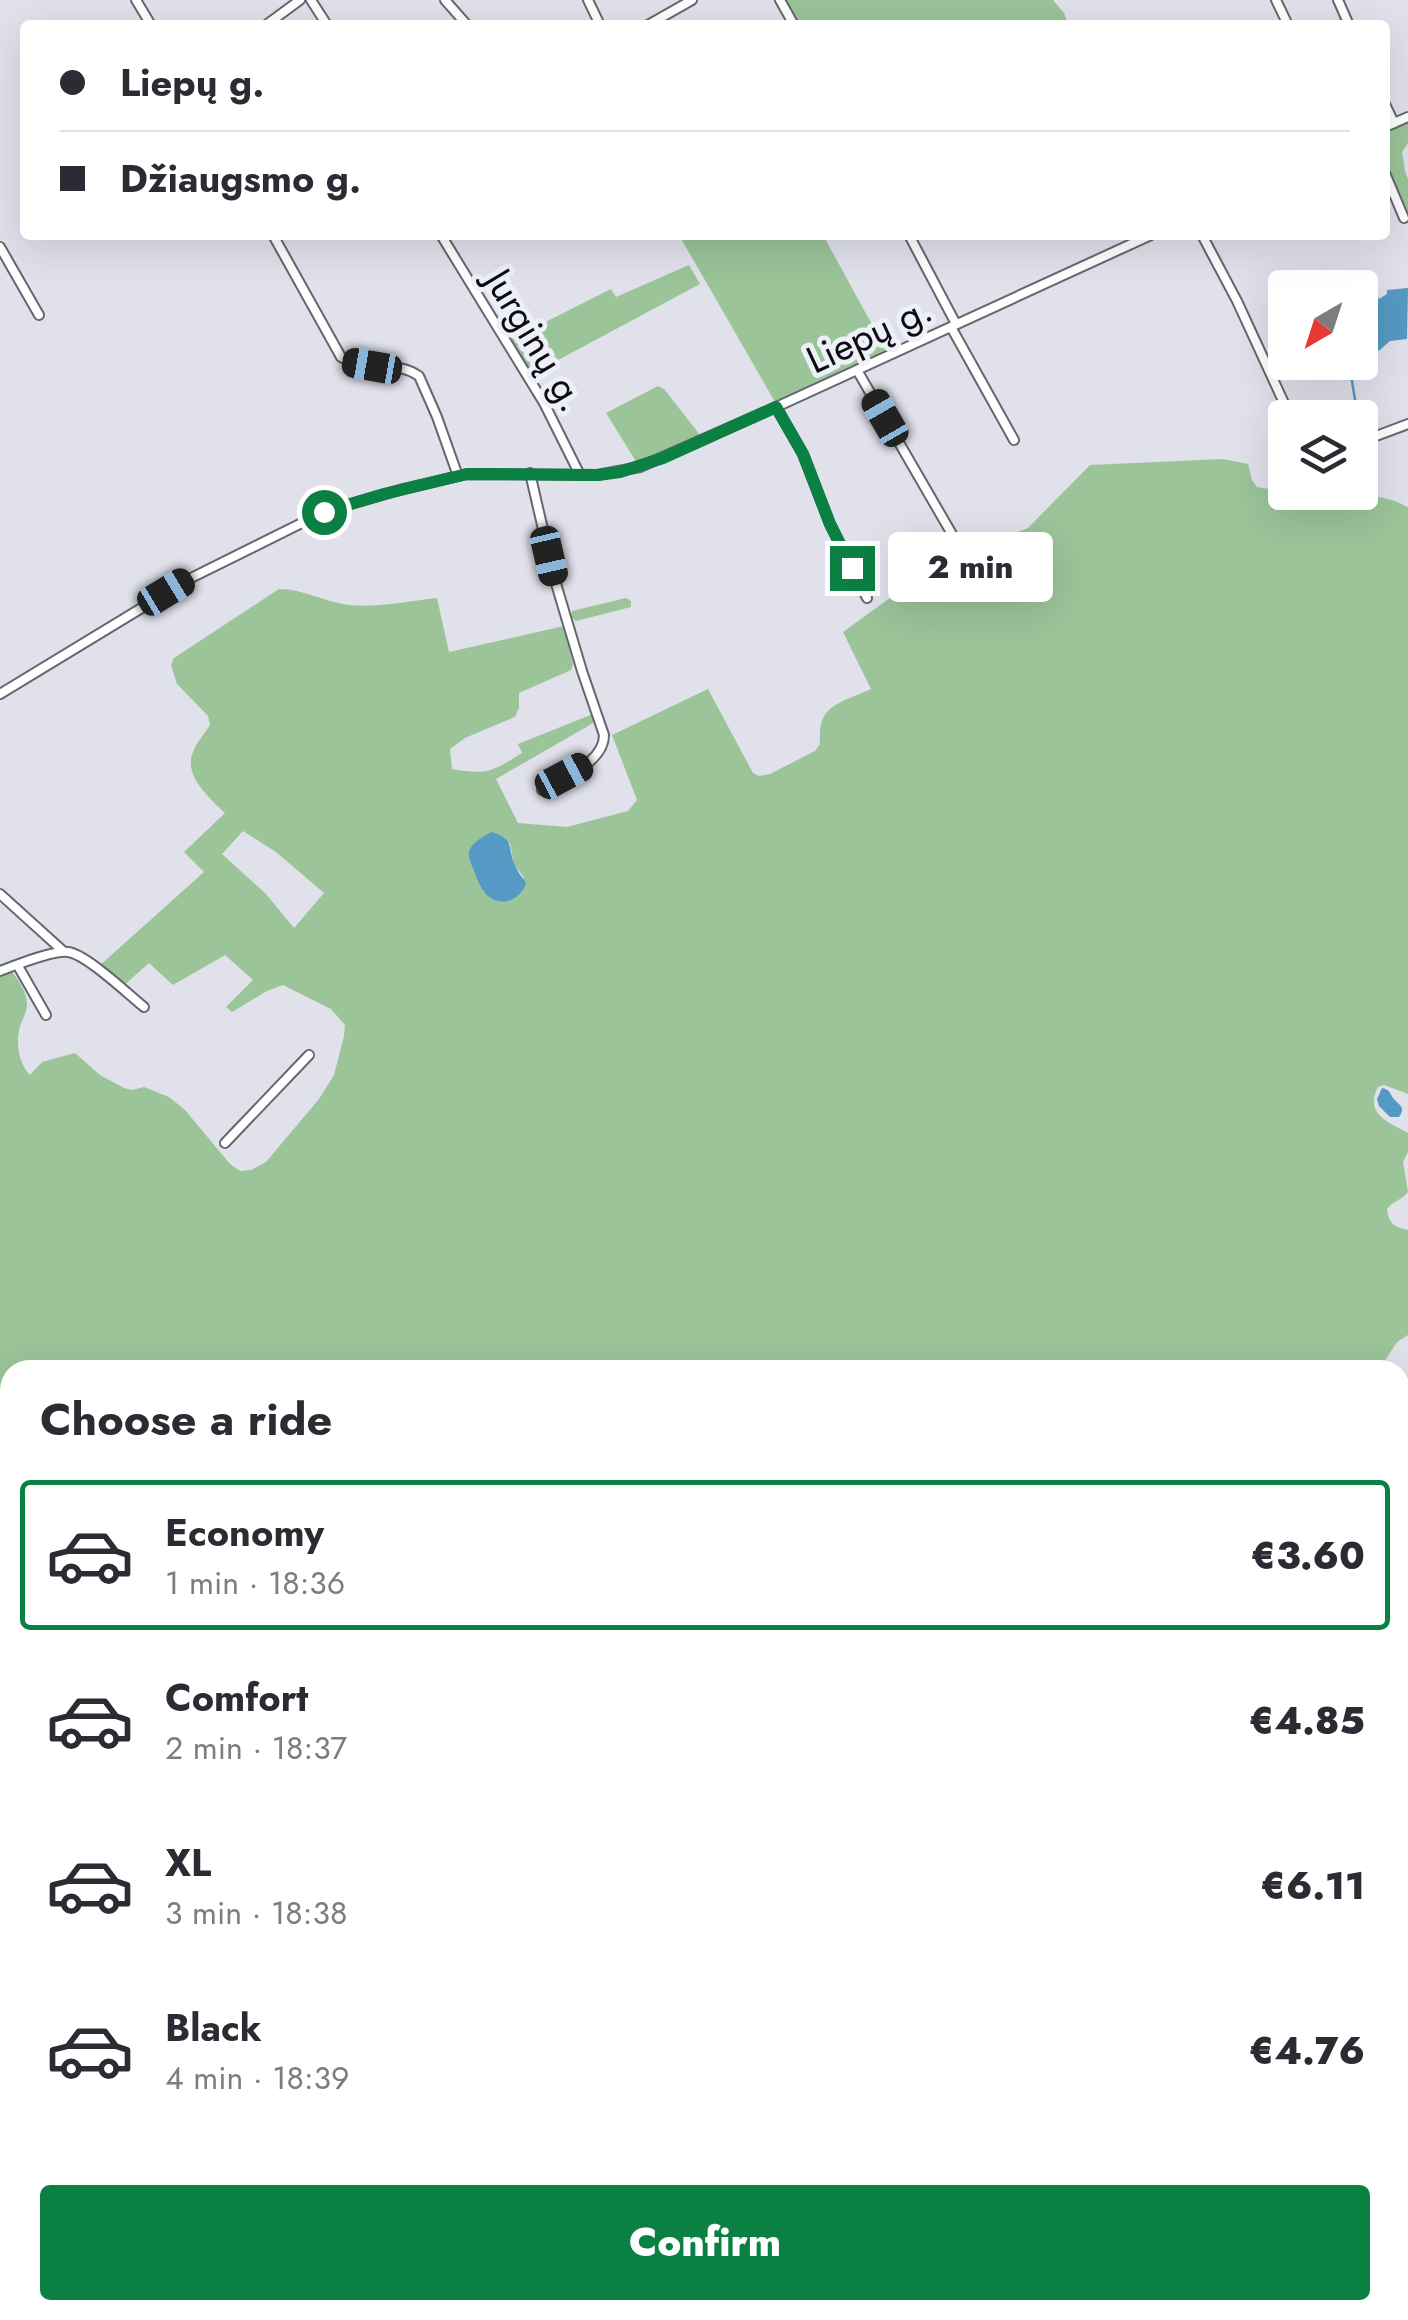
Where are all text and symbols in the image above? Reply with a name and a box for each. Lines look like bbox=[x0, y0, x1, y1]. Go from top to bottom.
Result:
text: Liepų g. bbox=[120, 55, 264, 110]
text: Džiaugsmo g. bbox=[120, 151, 361, 206]
street label: Jurginų g. bbox=[469, 254, 600, 422]
north arrow bbox=[1268, 270, 1378, 380]
map controls bbox=[1268, 270, 1378, 510]
street label: Liepų g. bbox=[797, 281, 941, 387]
car bbox=[340, 346, 404, 386]
car bbox=[857, 385, 913, 451]
button: layers bbox=[1268, 400, 1378, 510]
route start bbox=[302, 490, 347, 535]
car bbox=[528, 523, 570, 589]
callout: 2 min bbox=[887, 533, 1052, 603]
text: 2 min bbox=[928, 544, 1013, 590]
route end bbox=[830, 546, 875, 591]
car bbox=[133, 564, 199, 620]
car bbox=[530, 749, 598, 803]
text: Choose a ride bbox=[40, 1387, 332, 1452]
text: Economy bbox=[165, 1505, 324, 1560]
icon: car bbox=[45, 1510, 135, 1600]
text: €3.60 bbox=[1251, 1528, 1365, 1583]
text: 1 min · 18:36 bbox=[165, 1560, 345, 1606]
text: Comfort bbox=[165, 1670, 308, 1725]
icon: car bbox=[45, 1675, 135, 1765]
text: €4.85 bbox=[1249, 1693, 1365, 1748]
text: 2 min · 18:37 bbox=[165, 1725, 347, 1771]
text: XL bbox=[165, 1835, 211, 1890]
icon: car bbox=[45, 1840, 135, 1930]
text: €6.11 bbox=[1260, 1858, 1365, 1913]
text: 3 min · 18:38 bbox=[165, 1890, 347, 1936]
text: Black bbox=[165, 2000, 262, 2055]
icon: car bbox=[45, 2005, 135, 2095]
text: €4.76 bbox=[1249, 2023, 1365, 2078]
text: 4 min · 18:39 bbox=[165, 2055, 350, 2101]
button: Confirm bbox=[40, 2185, 1370, 2300]

